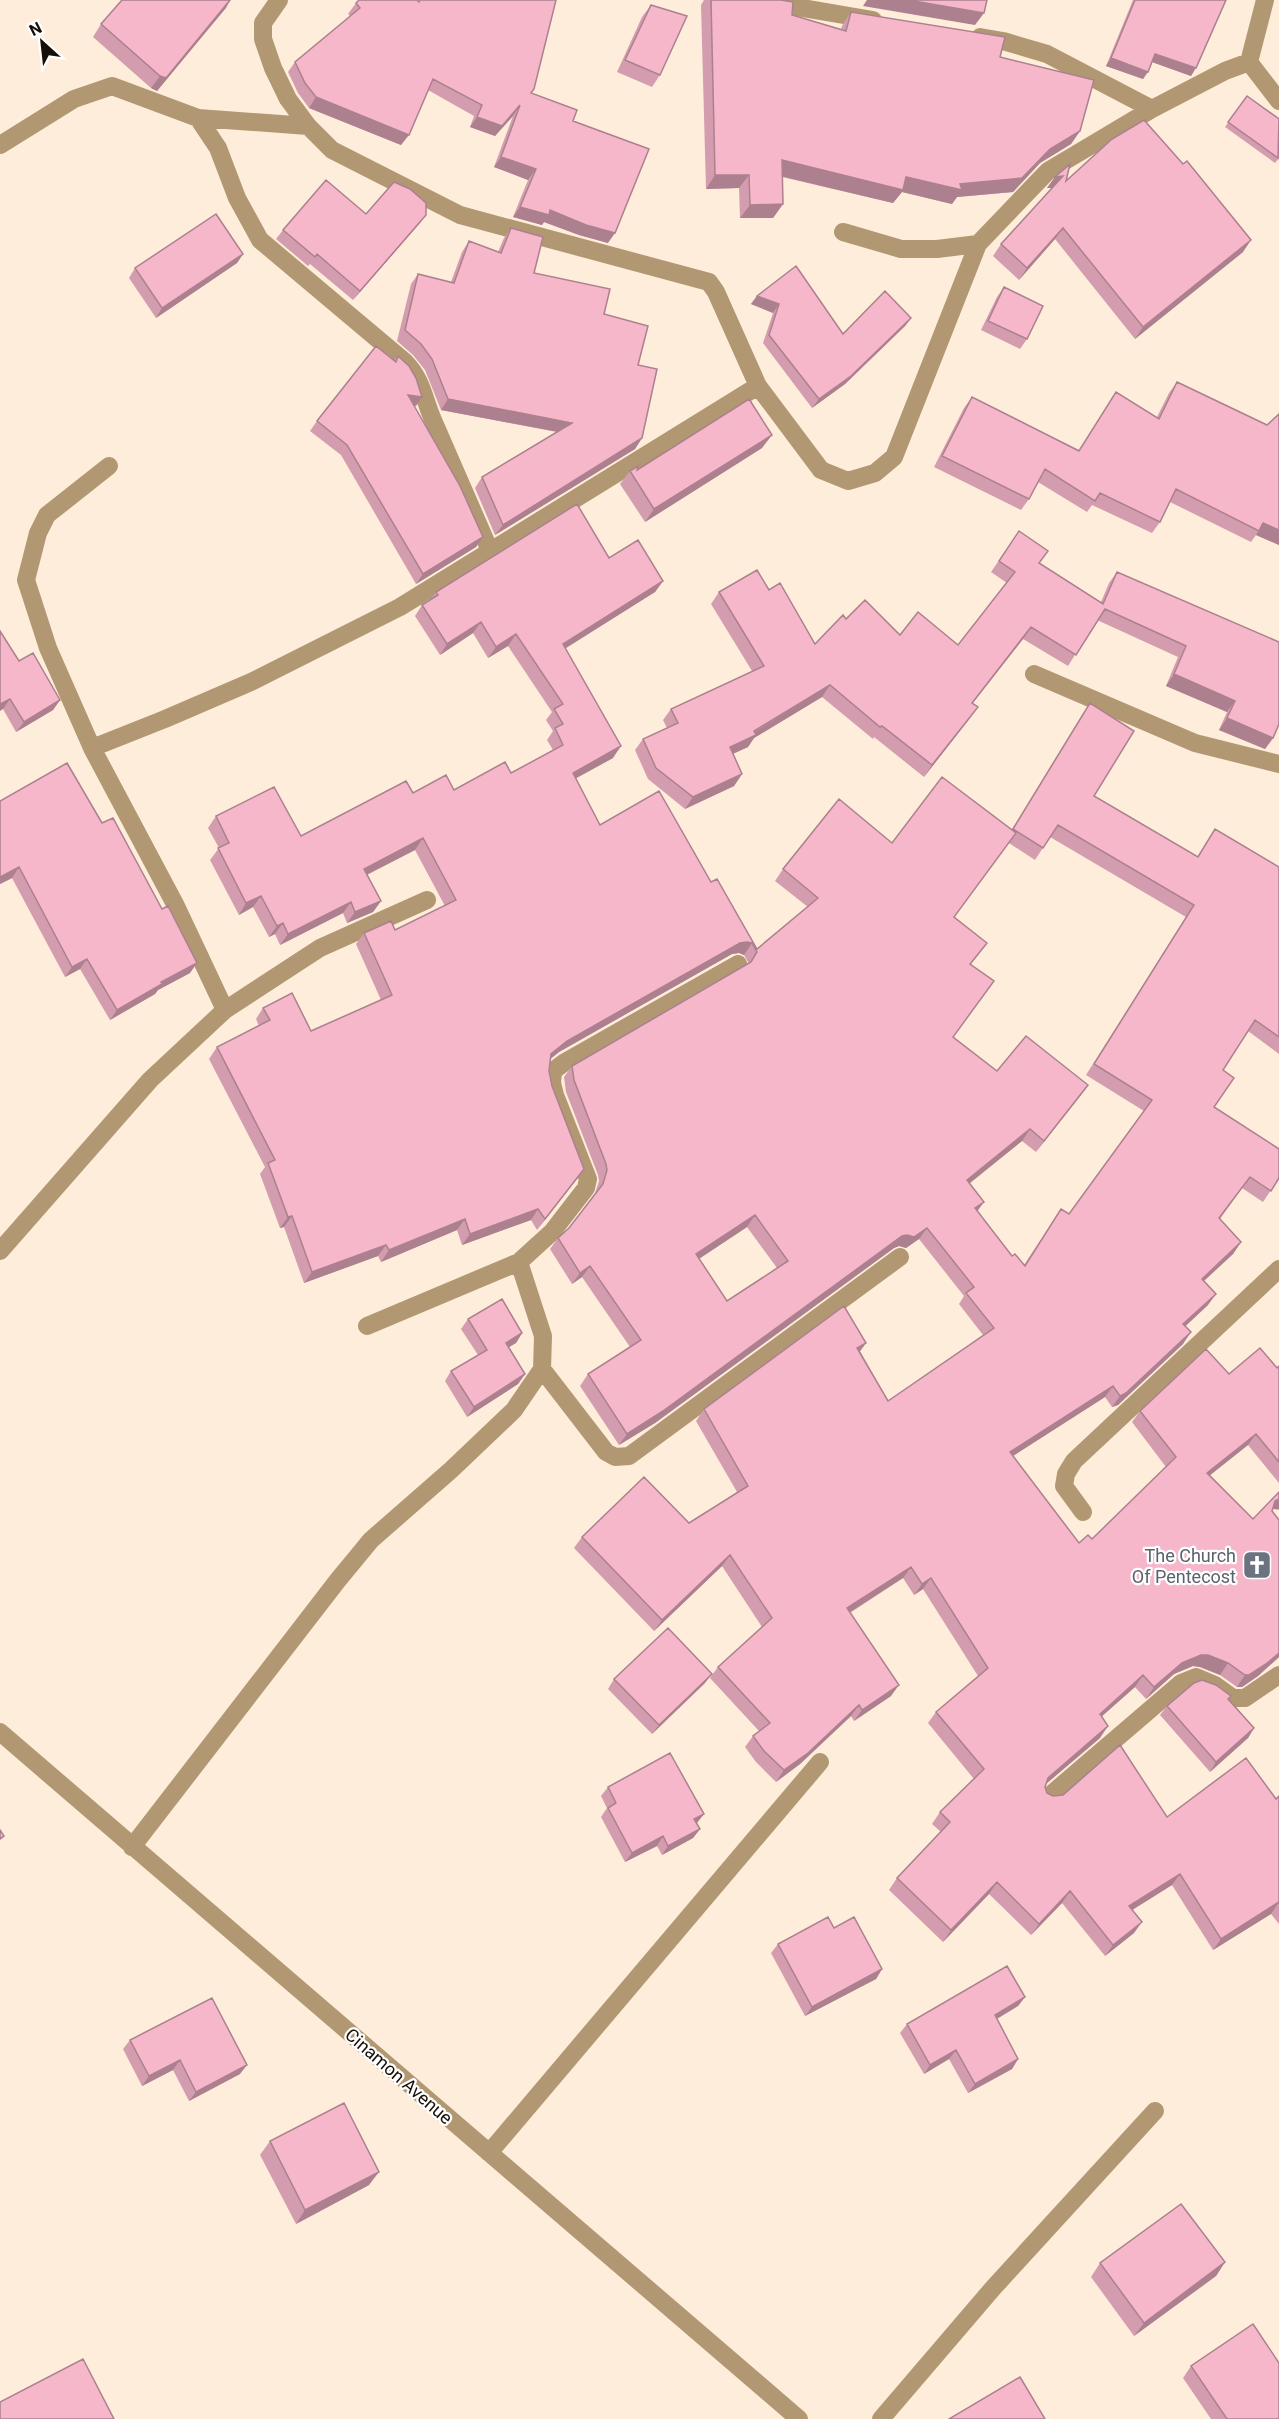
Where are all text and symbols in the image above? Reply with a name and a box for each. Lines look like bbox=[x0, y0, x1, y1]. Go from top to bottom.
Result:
north arrow bbox=[12, 12, 72, 72]
text: N bbox=[26, 18, 45, 40]
place label: The Church Of Pentecost bbox=[1132, 1545, 1236, 1587]
church icon: The Church Of Pentecost bbox=[1241, 1549, 1273, 1581]
street label: Cinamon Avenue bbox=[341, 2024, 457, 2128]

